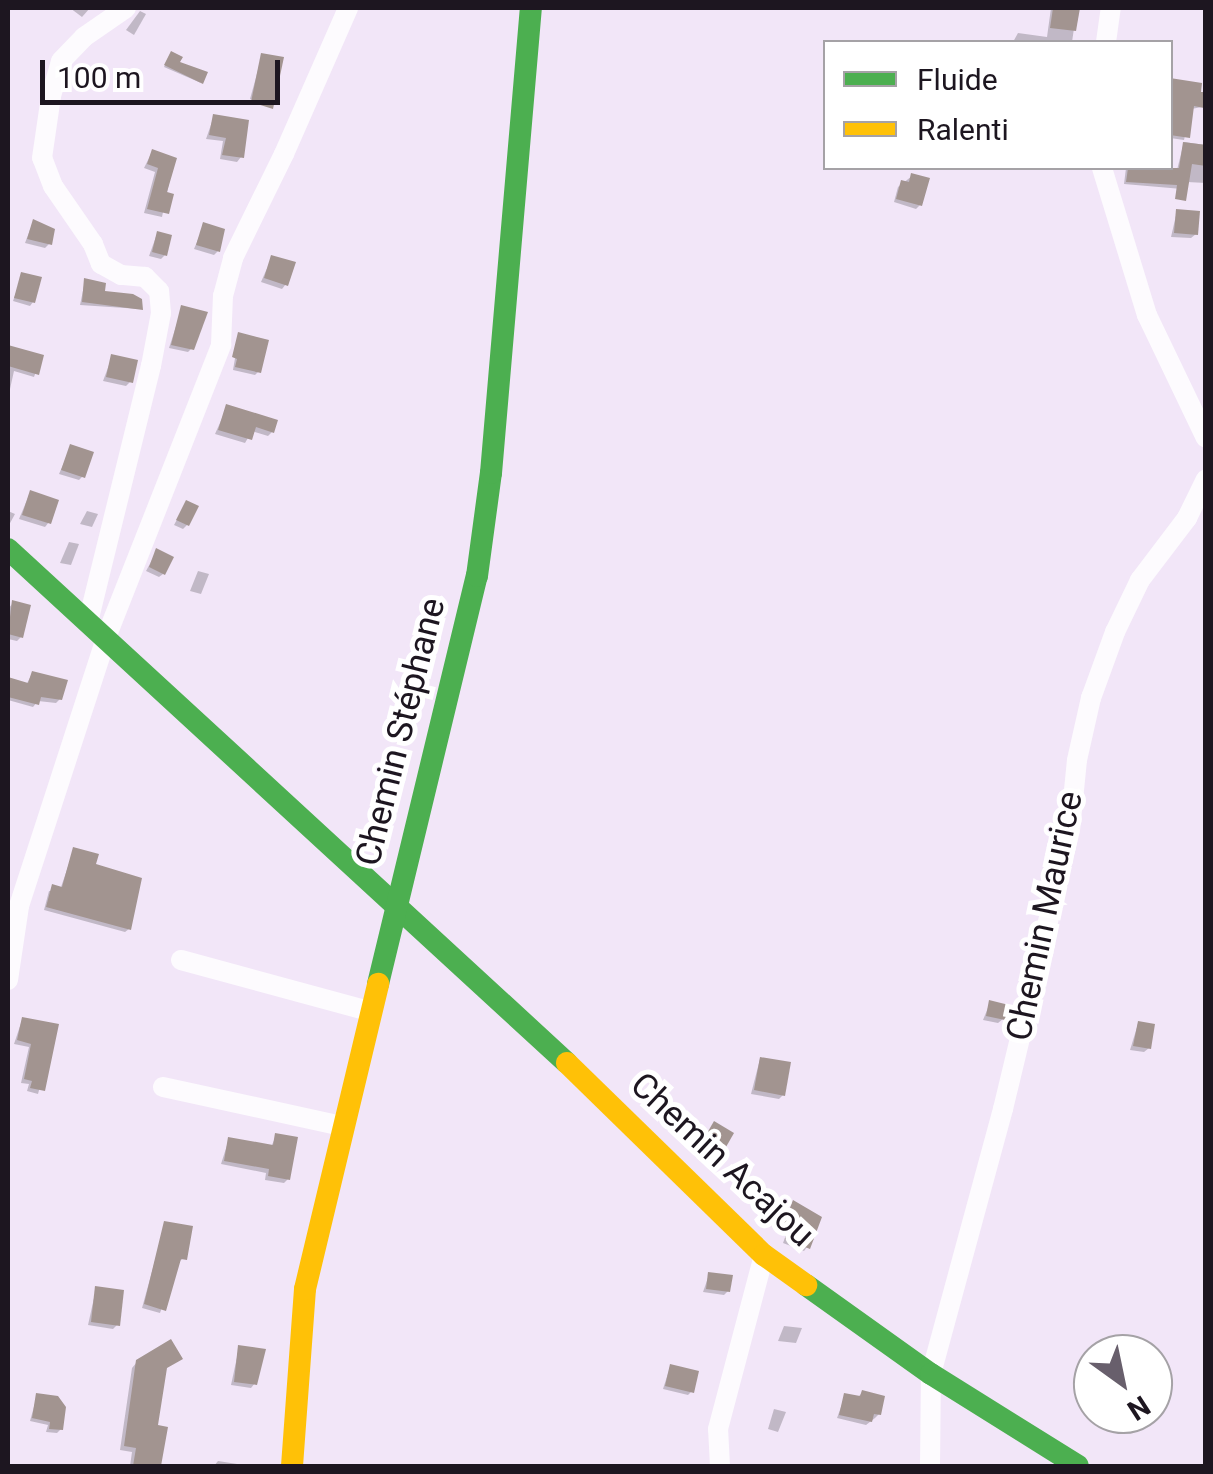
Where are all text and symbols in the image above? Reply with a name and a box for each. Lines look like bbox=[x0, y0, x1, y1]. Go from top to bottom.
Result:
scale bar bbox=[45, 40, 285, 102]
legend bbox=[823, 40, 1173, 170]
text: 100 m bbox=[57, 60, 141, 95]
text: Fluide bbox=[917, 62, 998, 97]
text: Ralenti bbox=[917, 112, 1009, 147]
street label: Chemin Stéphane bbox=[347, 594, 455, 870]
street label: Chemin Maurice bbox=[998, 787, 1092, 1045]
street label: Chemin Acajou bbox=[622, 1064, 822, 1256]
north arrow bbox=[1073, 1334, 1173, 1434]
text: N bbox=[1121, 1389, 1156, 1427]

